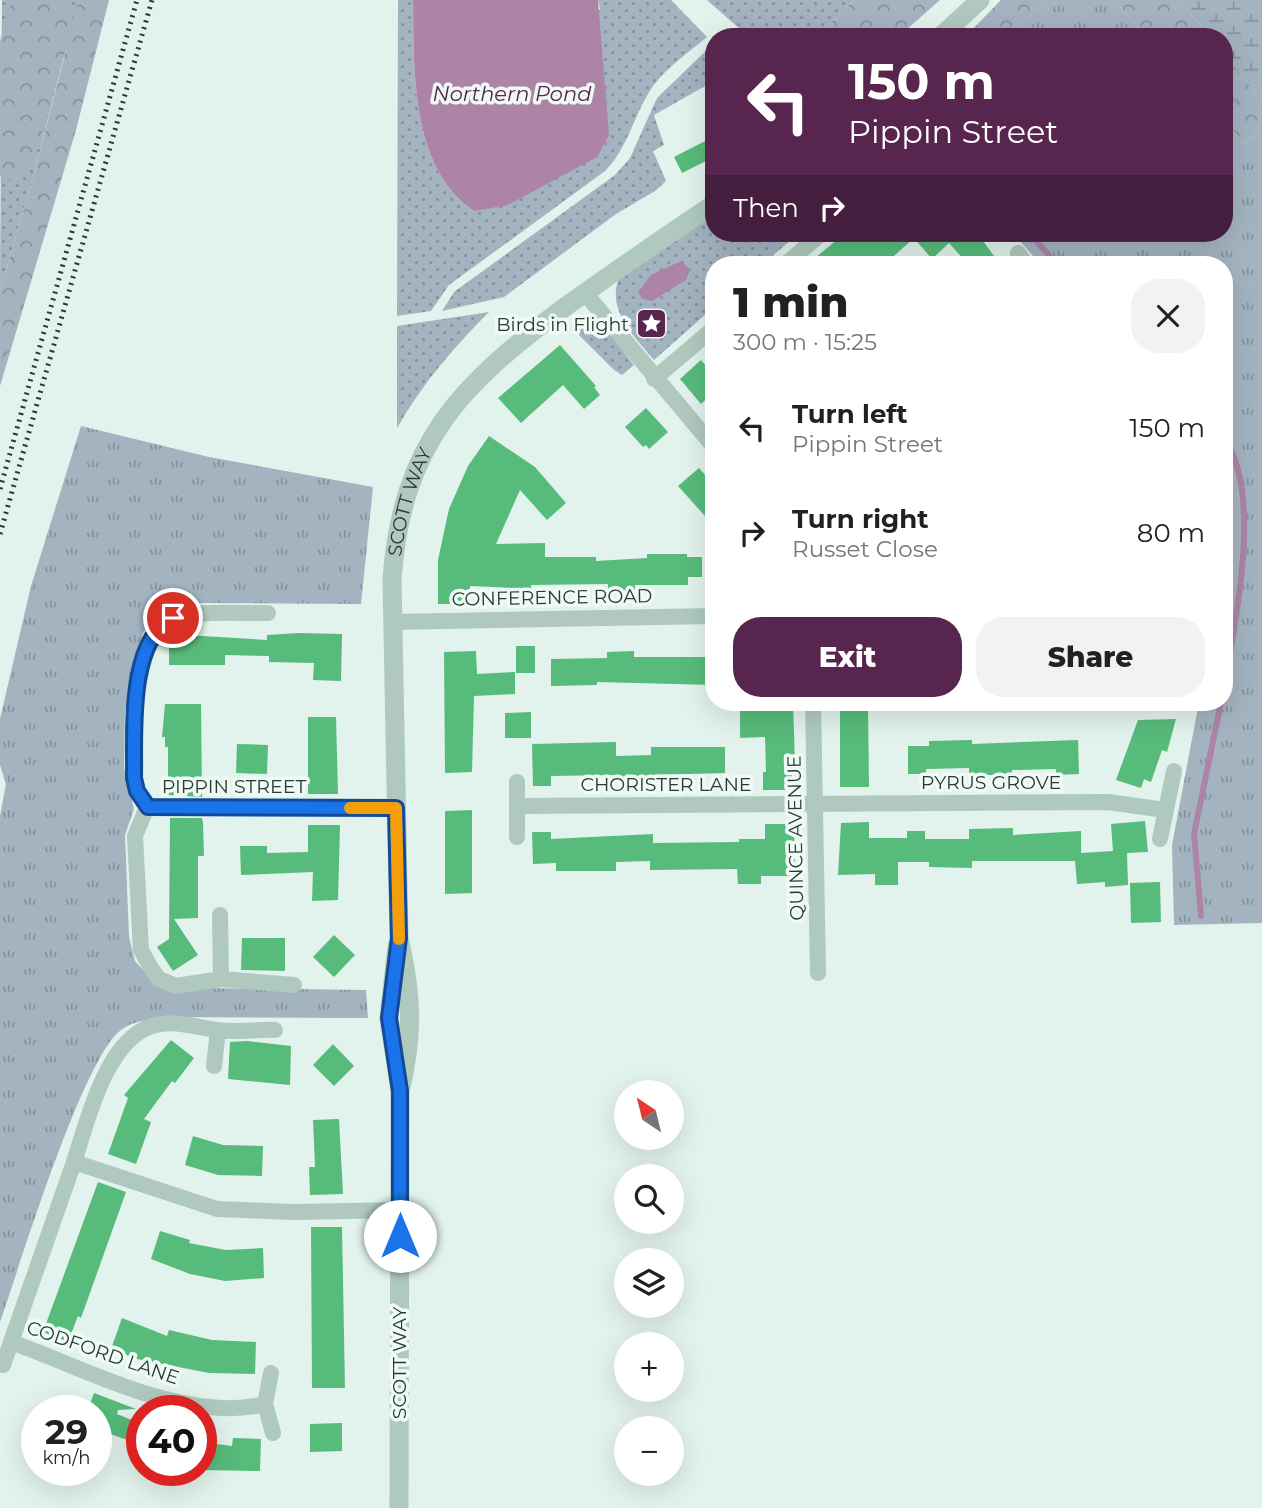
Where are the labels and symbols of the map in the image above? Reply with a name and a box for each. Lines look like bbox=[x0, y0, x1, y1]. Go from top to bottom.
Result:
water label: Northern Pond bbox=[433, 81, 592, 106]
place icon: Birds in Flight bbox=[635, 307, 669, 341]
place label: Birds in Flight bbox=[496, 313, 629, 336]
street label: SCOTT WAY bbox=[383, 443, 437, 558]
street label: CONFERENCE ROAD bbox=[451, 584, 653, 611]
pin bbox=[143, 588, 203, 648]
street label: QUINCE AVENUE bbox=[783, 755, 808, 921]
street label: PYRUS GROVE bbox=[921, 771, 1061, 794]
street label: CHORISTER LANE bbox=[580, 773, 752, 796]
street label: PIPPIN STREET bbox=[162, 775, 306, 798]
north arrow bbox=[614, 1080, 684, 1150]
position arrow bbox=[363, 1199, 437, 1273]
street label: SCOTT WAY bbox=[388, 1306, 411, 1419]
street label: CODFORD LANE bbox=[24, 1316, 182, 1389]
speed limit sign: 40 bbox=[126, 1395, 217, 1486]

